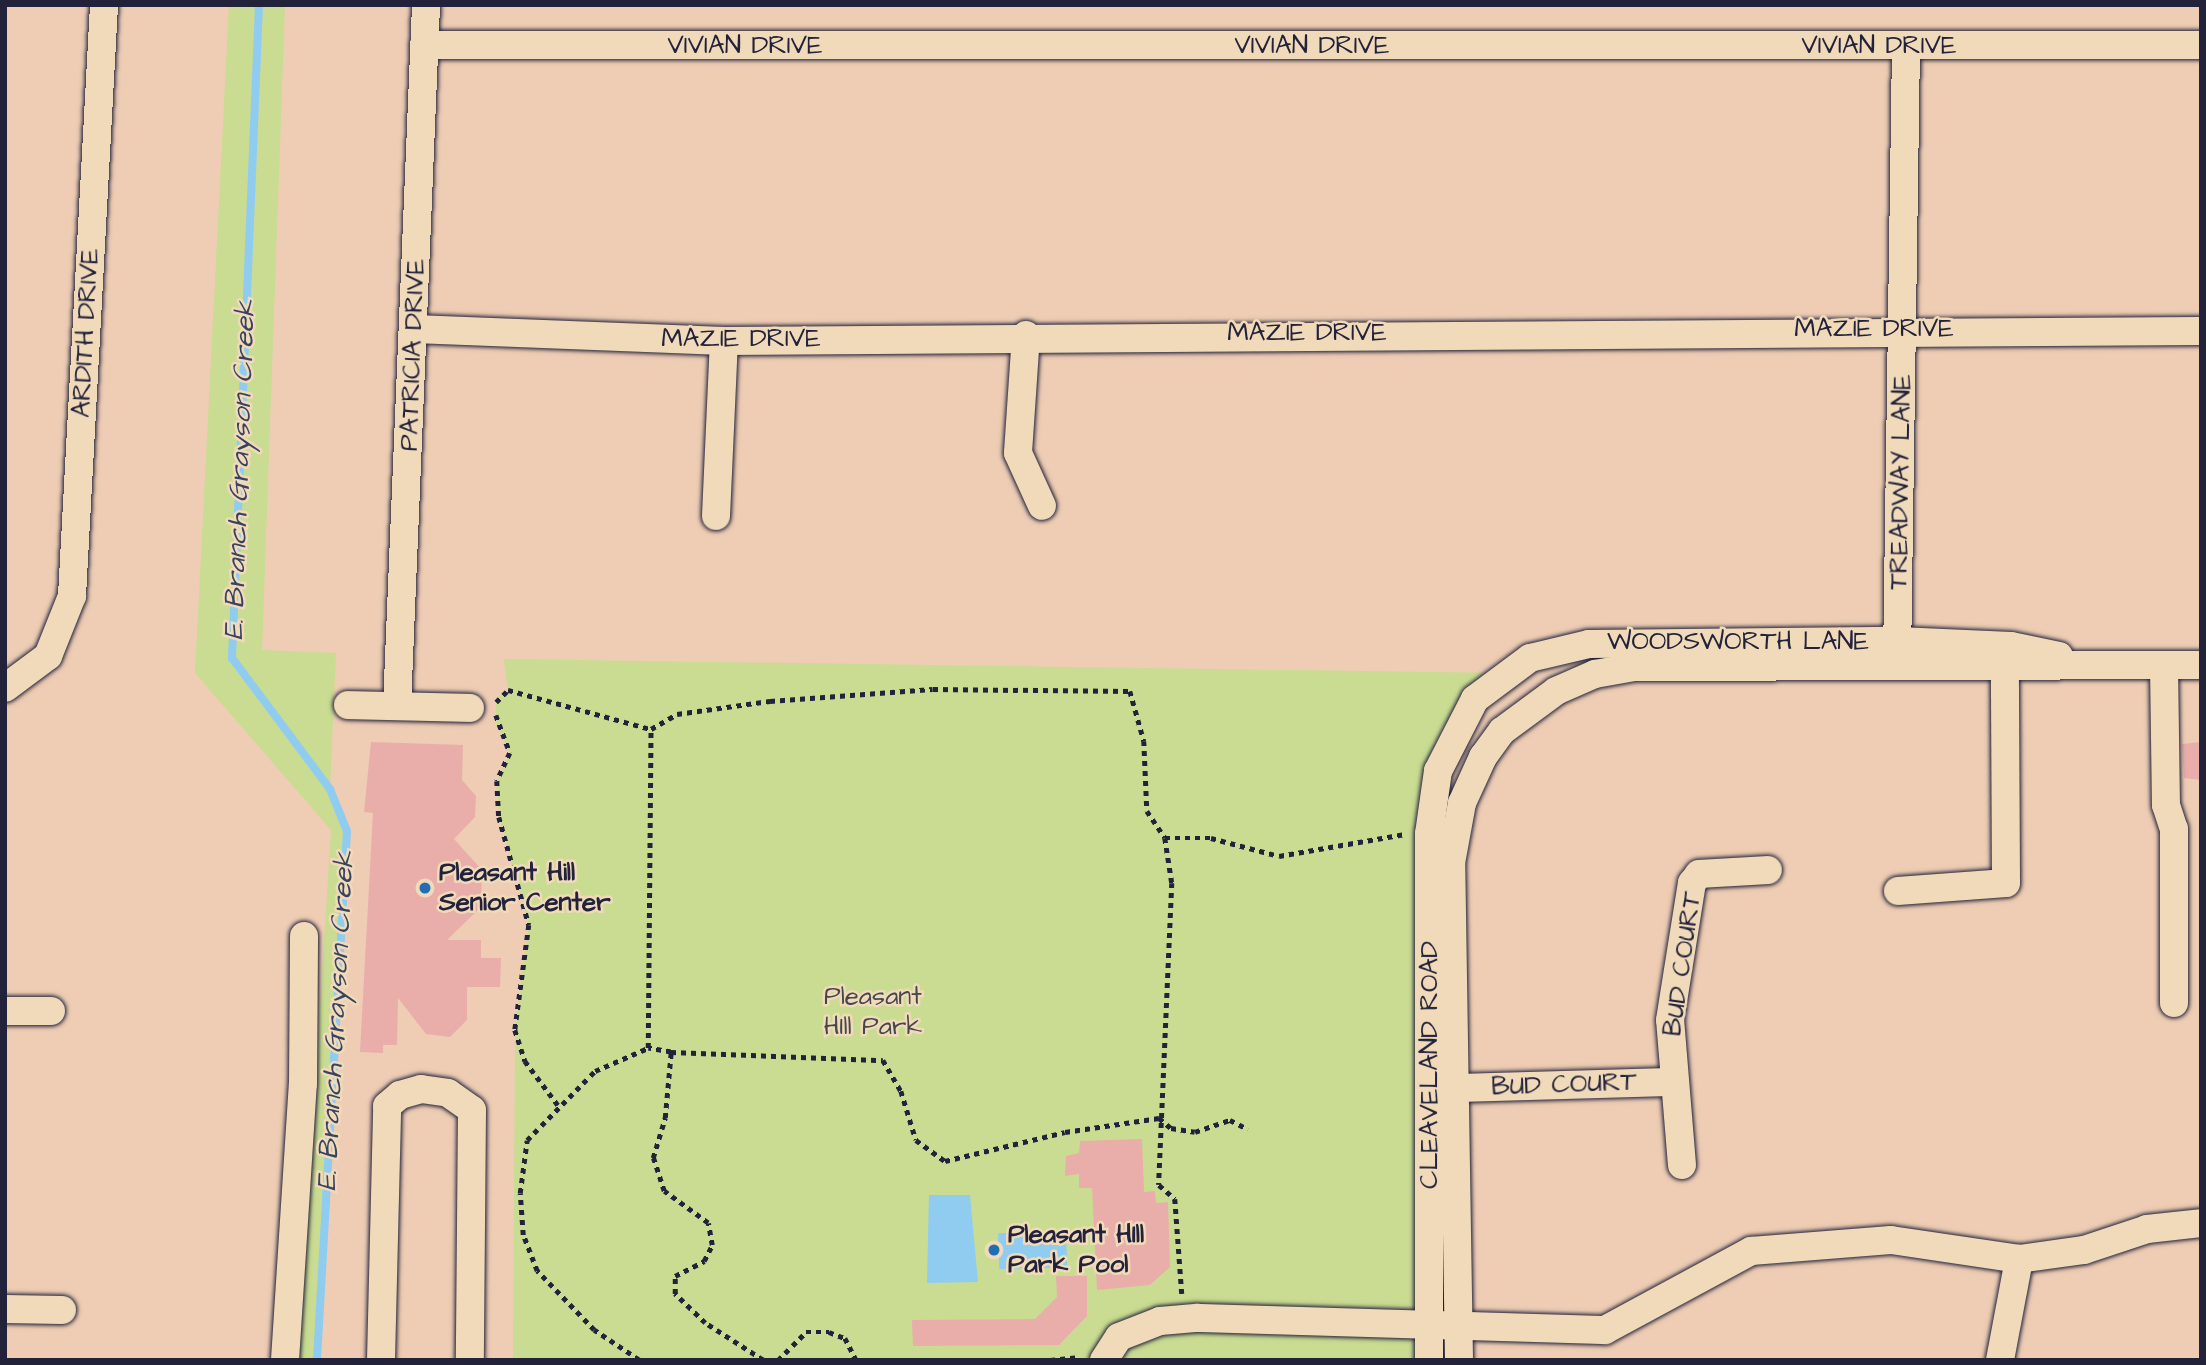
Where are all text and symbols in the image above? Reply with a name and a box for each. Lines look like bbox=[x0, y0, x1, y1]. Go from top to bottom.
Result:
street label: VIVIAN DRIVE bbox=[668, 30, 822, 62]
street label: VIVIAN DRIVE bbox=[1235, 30, 1389, 62]
street label: VIVIAN DRIVE bbox=[1802, 30, 1956, 62]
street label: ARDITH DRIVE bbox=[66, 248, 106, 418]
street label: PATRICIA DRIVE bbox=[394, 258, 432, 452]
water label: E. Branch Grayson Creek bbox=[217, 299, 263, 641]
street label: MAZIE DRIVE bbox=[1794, 313, 1954, 345]
street label: MAZIE DRIVE bbox=[1227, 317, 1387, 349]
street label: MAZIE DRIVE bbox=[661, 323, 821, 355]
street label: TREADWAY LANE bbox=[1884, 374, 1918, 590]
street label: WOODSWORTH LANE bbox=[1607, 626, 1869, 658]
water label: E. Branch Grayson Creek bbox=[310, 850, 362, 1192]
place label: Pleasant Hill Senior Center bbox=[439, 857, 610, 918]
marker: Pleasant Hill Senior Center bbox=[417, 880, 433, 896]
street label: BUD COURT bbox=[1657, 890, 1709, 1038]
street label: CLEAVELAND ROAD bbox=[1414, 941, 1446, 1189]
park label: Pleasant HIll Park bbox=[824, 981, 922, 1042]
street label: BUD COURT bbox=[1491, 1067, 1637, 1103]
place label: Pleasant HIll Park Pool bbox=[1008, 1219, 1144, 1280]
marker: Pleasant HIll Park Pool bbox=[986, 1242, 1002, 1258]

